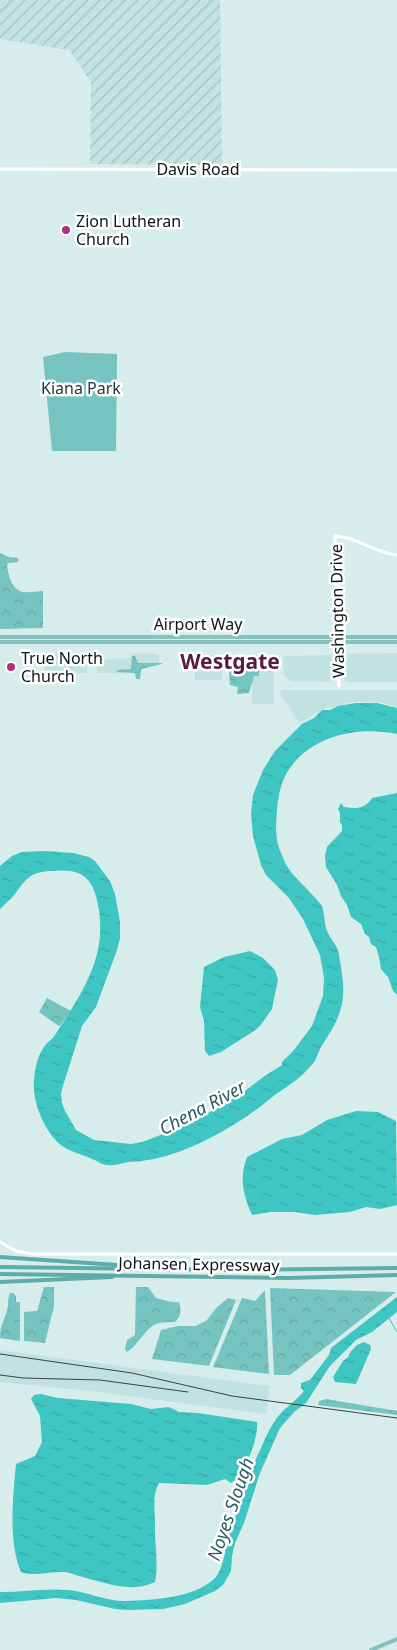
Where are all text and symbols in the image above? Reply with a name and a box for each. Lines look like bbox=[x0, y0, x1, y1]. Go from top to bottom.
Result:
street label: Davis Road bbox=[156, 158, 240, 180]
place label: Zion Lutheran Church bbox=[76, 210, 181, 250]
marker: Zion Lutheran Church bbox=[60, 224, 72, 236]
park label: Kiana Park bbox=[41, 377, 121, 399]
street label: Washington Drive bbox=[325, 544, 349, 678]
street label: Airport Way bbox=[154, 613, 243, 635]
place label: True North Church bbox=[21, 647, 103, 687]
district label: Westgate bbox=[180, 647, 280, 675]
marker: True North Church bbox=[5, 661, 17, 673]
water label: Chena River bbox=[155, 1074, 250, 1140]
street label: Johansen Expressway bbox=[116, 1252, 281, 1276]
water label: Noyes Slough bbox=[201, 1454, 259, 1564]

